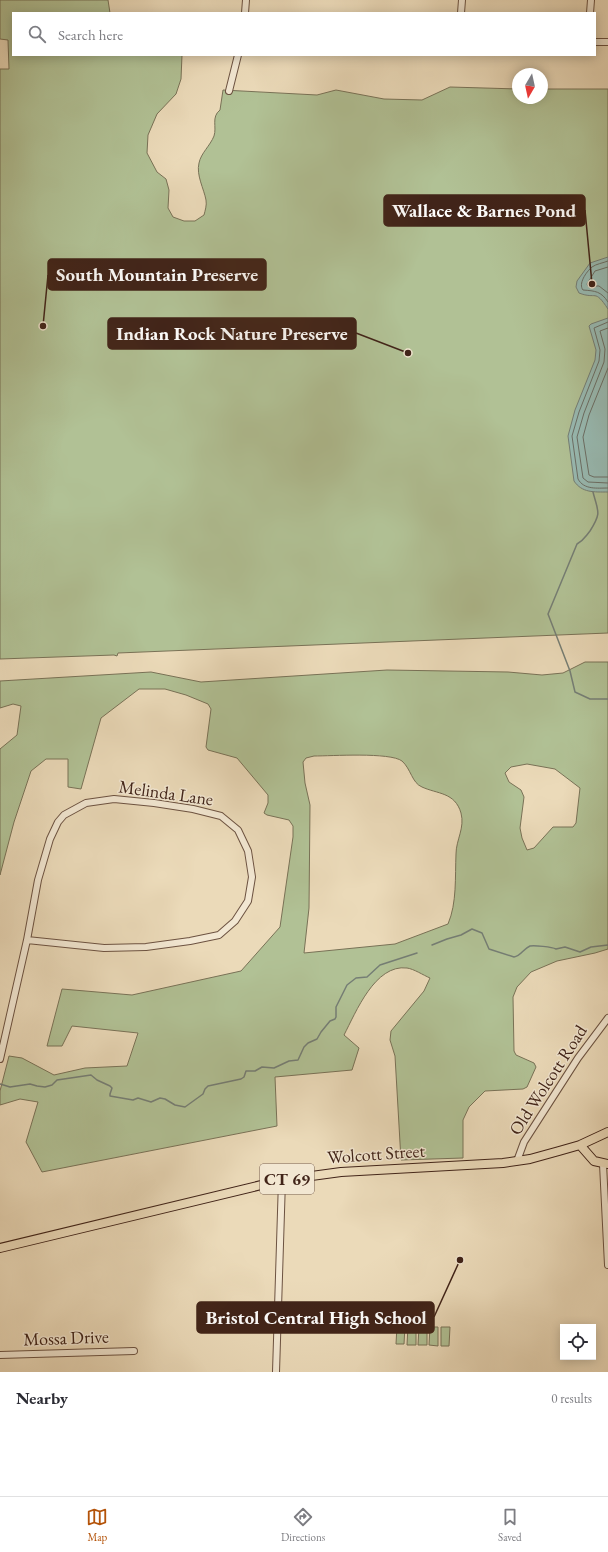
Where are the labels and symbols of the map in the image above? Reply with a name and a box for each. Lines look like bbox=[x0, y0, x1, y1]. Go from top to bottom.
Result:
north arrow bbox=[512, 68, 548, 104]
callout: Wallace & Barnes Pond bbox=[384, 195, 585, 226]
text: Wallace & Barnes Pond bbox=[392, 198, 577, 223]
callout: South Mountain Preserve bbox=[48, 259, 266, 290]
text: South Mountain Preserve bbox=[56, 262, 258, 287]
callout: Indian Rock Nature Preserve bbox=[108, 318, 356, 349]
text: Indian Rock Nature Preserve bbox=[116, 321, 348, 346]
street label: Melinda Lane bbox=[117, 774, 215, 811]
street label: Old Wolcott Road bbox=[503, 1020, 592, 1139]
street label: Wolcott Street bbox=[326, 1139, 426, 1168]
road number: CT 69 bbox=[260, 1164, 314, 1194]
callout: Bristol Central High School bbox=[197, 1302, 434, 1333]
text: Bristol Central High School bbox=[205, 1305, 427, 1330]
street label: Mossa Drive bbox=[23, 1325, 109, 1350]

